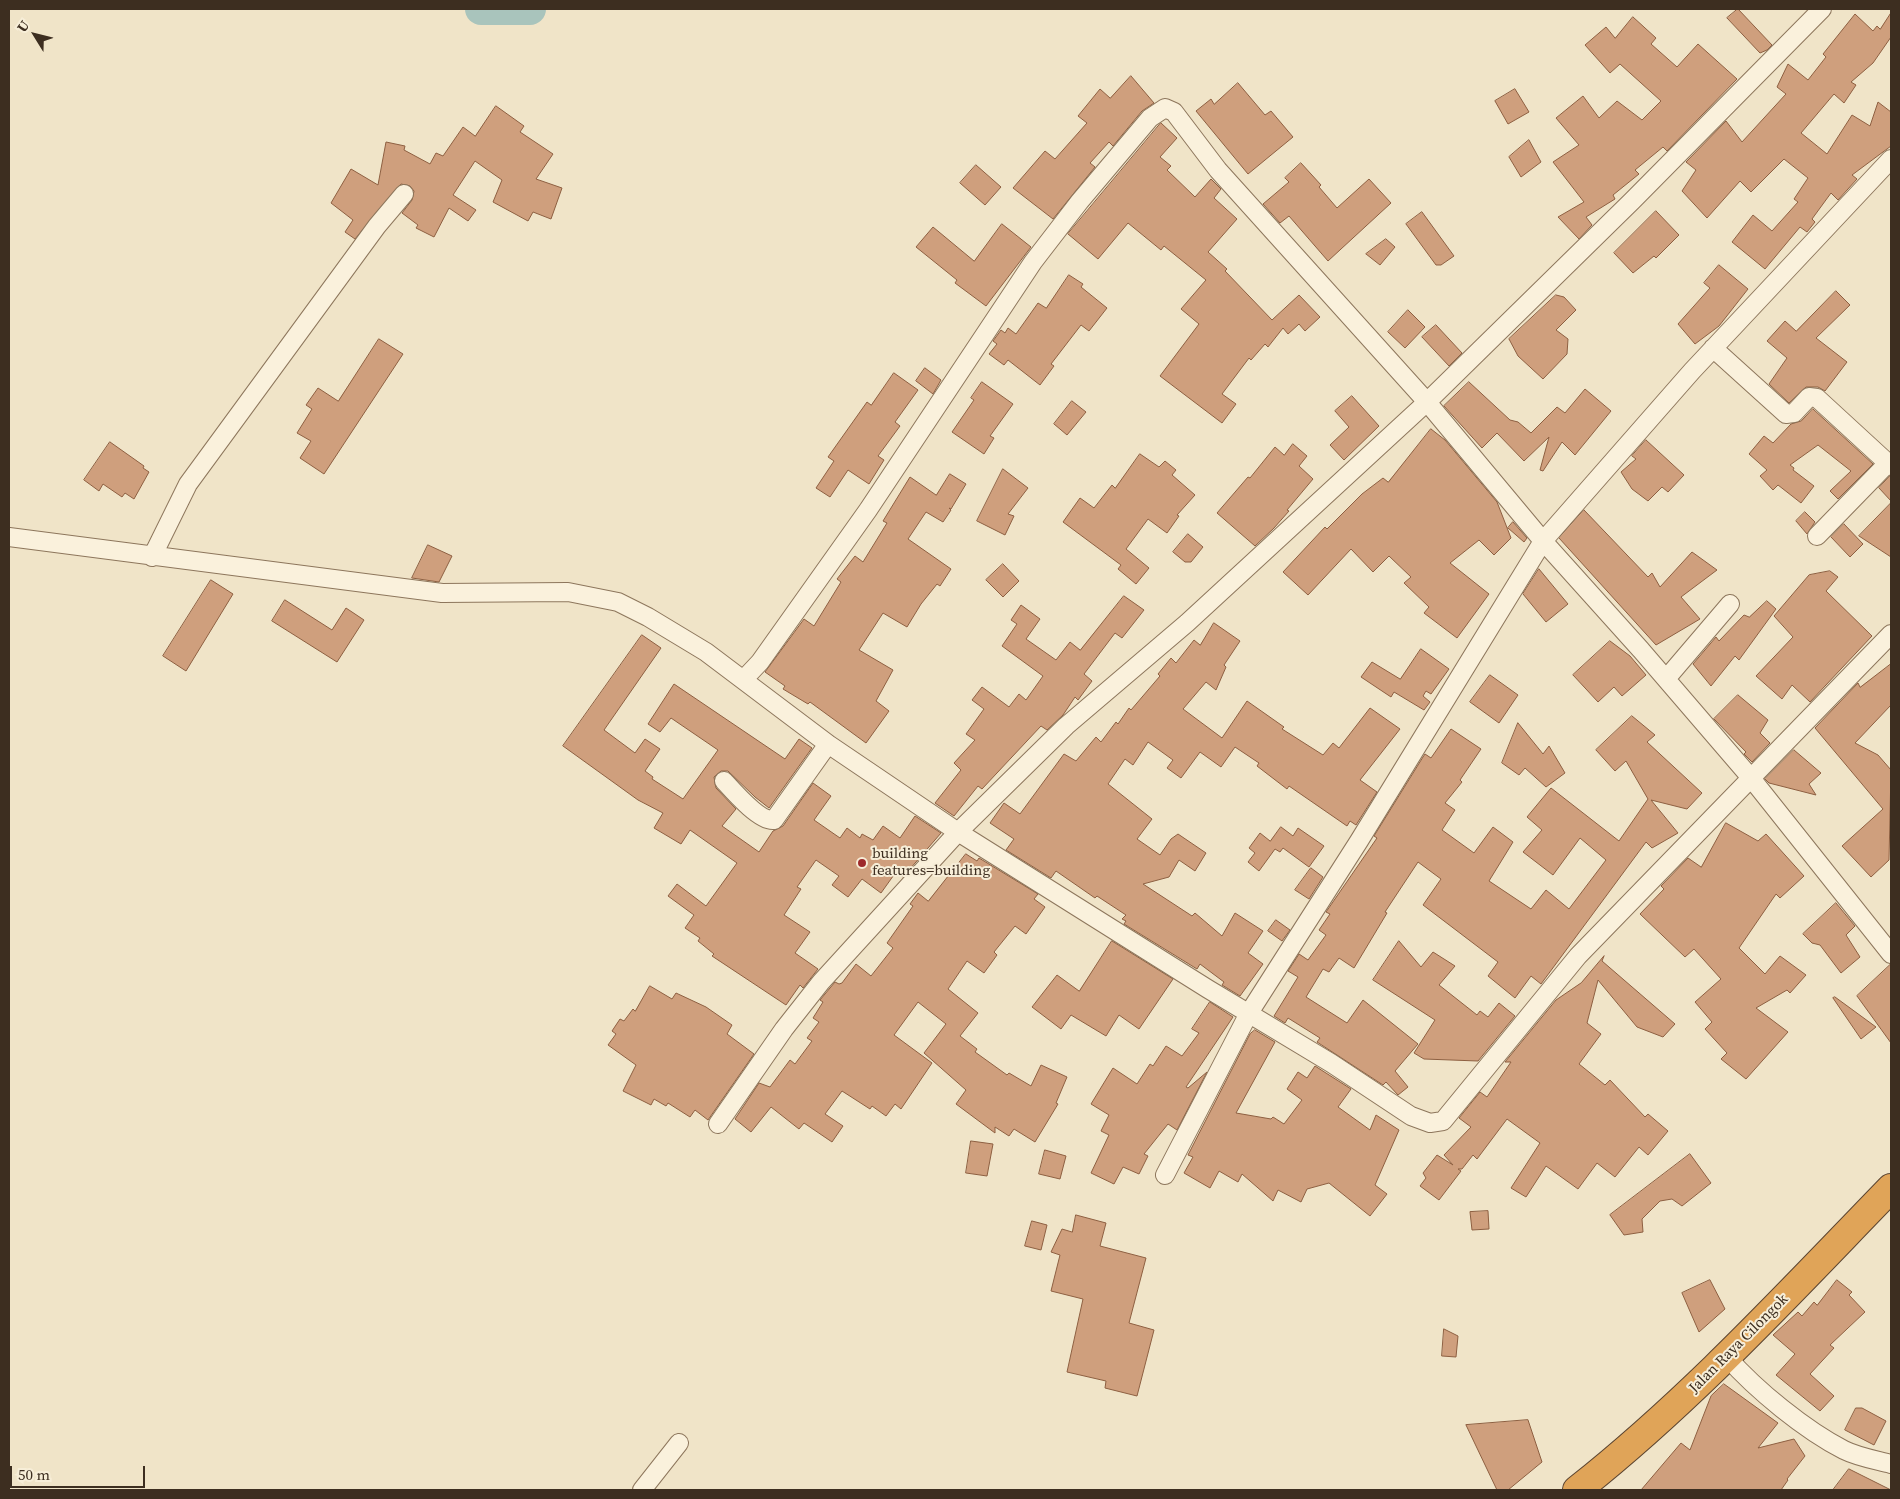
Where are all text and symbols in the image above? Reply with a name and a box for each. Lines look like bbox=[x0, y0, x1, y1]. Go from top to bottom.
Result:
north arrow bbox=[10, 10, 60, 60]
text: U bbox=[12, 16, 34, 36]
place label: building features=building bbox=[872, 845, 990, 880]
marker: building features=building bbox=[856, 857, 868, 869]
street label: Jalan Raya Cilongok bbox=[1686, 1291, 1792, 1397]
scale bar bbox=[12, 1456, 148, 1488]
text: 50 m bbox=[18, 1464, 50, 1485]

